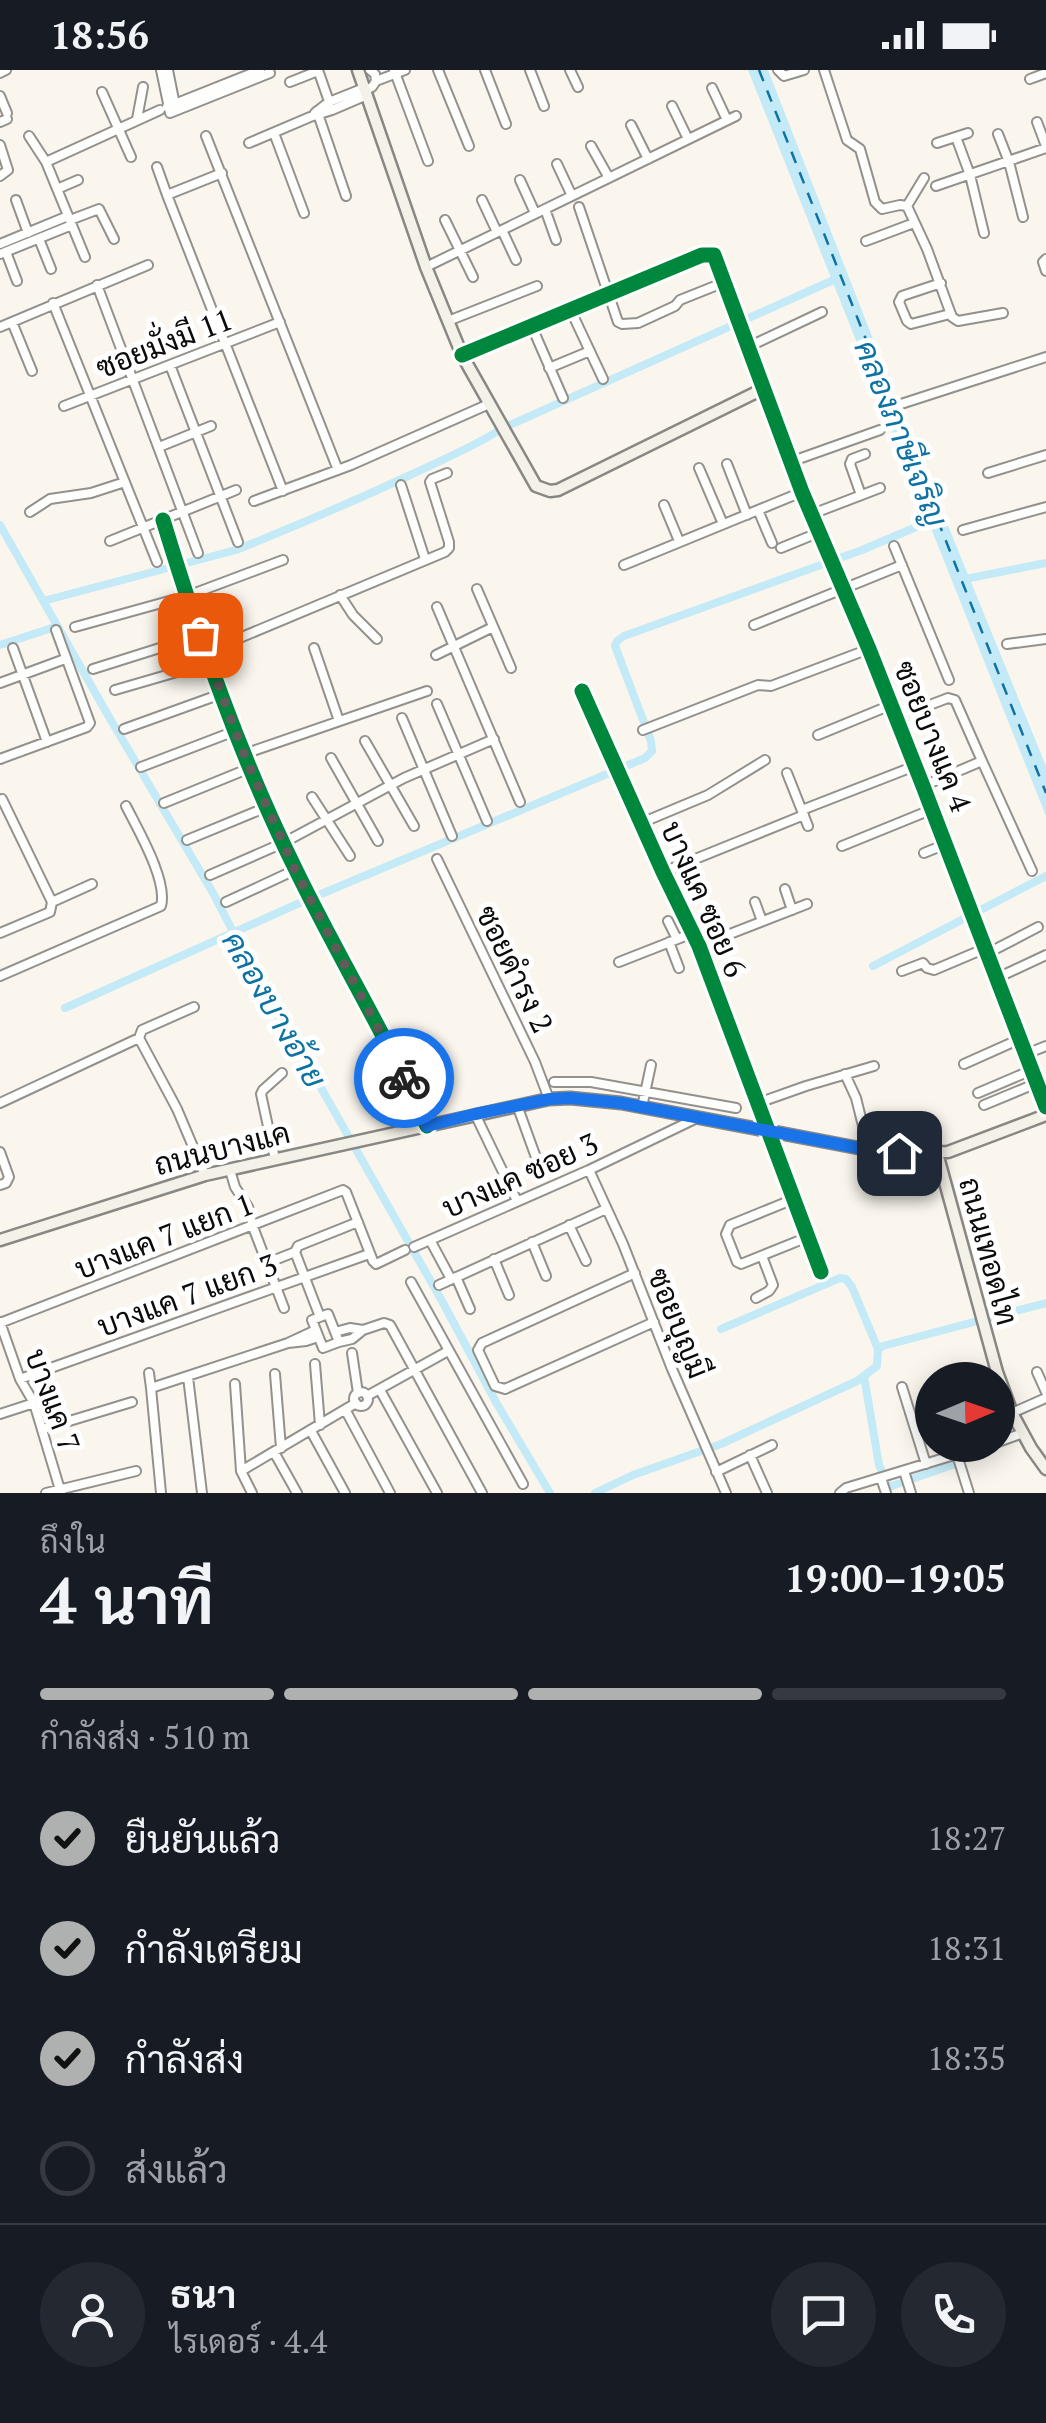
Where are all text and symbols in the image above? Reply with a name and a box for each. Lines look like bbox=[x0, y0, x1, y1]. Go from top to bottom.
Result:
text: 18:56 bbox=[50, 10, 149, 60]
street label: ซอยมั่งมี 11 bbox=[89, 295, 238, 387]
water label: คลองภาษีเจริญ bbox=[845, 333, 959, 533]
pin bbox=[158, 593, 243, 678]
icon: bag bbox=[173, 608, 228, 663]
street label: ซอยบางแค 4 bbox=[885, 655, 981, 817]
street label: บางแค ซอย 6 bbox=[652, 815, 756, 983]
street label: ซอยดำรง 2 bbox=[467, 899, 563, 1039]
water label: คลองบางอ้าย bbox=[213, 923, 337, 1095]
courier bbox=[354, 1028, 454, 1128]
icon: bike bbox=[377, 1051, 432, 1106]
pin bbox=[857, 1111, 942, 1196]
street label: ถนนบางแค bbox=[150, 1112, 294, 1184]
street label: บางแค ซอย 3 bbox=[436, 1123, 604, 1227]
icon: home bbox=[872, 1126, 927, 1181]
street label: ถนนเทอดไท bbox=[950, 1173, 1028, 1329]
street label: บางแค 7 แยก 1 bbox=[69, 1184, 259, 1288]
street label: บางแค 7 แยก 3 bbox=[92, 1244, 282, 1346]
street label: ซอยบุญมี bbox=[637, 1262, 719, 1385]
street label: บางแค 7 bbox=[16, 1343, 90, 1457]
north arrow bbox=[915, 1362, 1015, 1462]
map controls bbox=[915, 1362, 1015, 1462]
text: ถึงใน bbox=[40, 1520, 106, 1562]
text: 19:00–19:05 bbox=[784, 1553, 1006, 1603]
text: 4 นาที bbox=[40, 1556, 214, 1643]
text: กำลังส่ง · 510 m bbox=[40, 1716, 250, 1758]
icon: check bbox=[40, 1811, 95, 1866]
text: ยืนยันแล้ว bbox=[125, 1814, 280, 1864]
text: 18:27 bbox=[927, 1817, 1006, 1859]
icon: check bbox=[40, 1921, 95, 1976]
text: กำลังเตรียม bbox=[125, 1924, 303, 1974]
text: 18:31 bbox=[927, 1927, 1006, 1969]
icon: check bbox=[40, 2031, 95, 2086]
text: กำลังส่ง bbox=[125, 2034, 244, 2084]
text: 18:35 bbox=[927, 2037, 1006, 2079]
text: ส่งแล้ว bbox=[125, 2144, 228, 2194]
button: person bbox=[40, 2262, 145, 2367]
button: chat bbox=[771, 2262, 876, 2367]
button: phone bbox=[901, 2262, 1006, 2367]
text: ธนา bbox=[170, 2269, 236, 2319]
text: ไรเดอร์ · 4.4 bbox=[170, 2320, 327, 2362]

